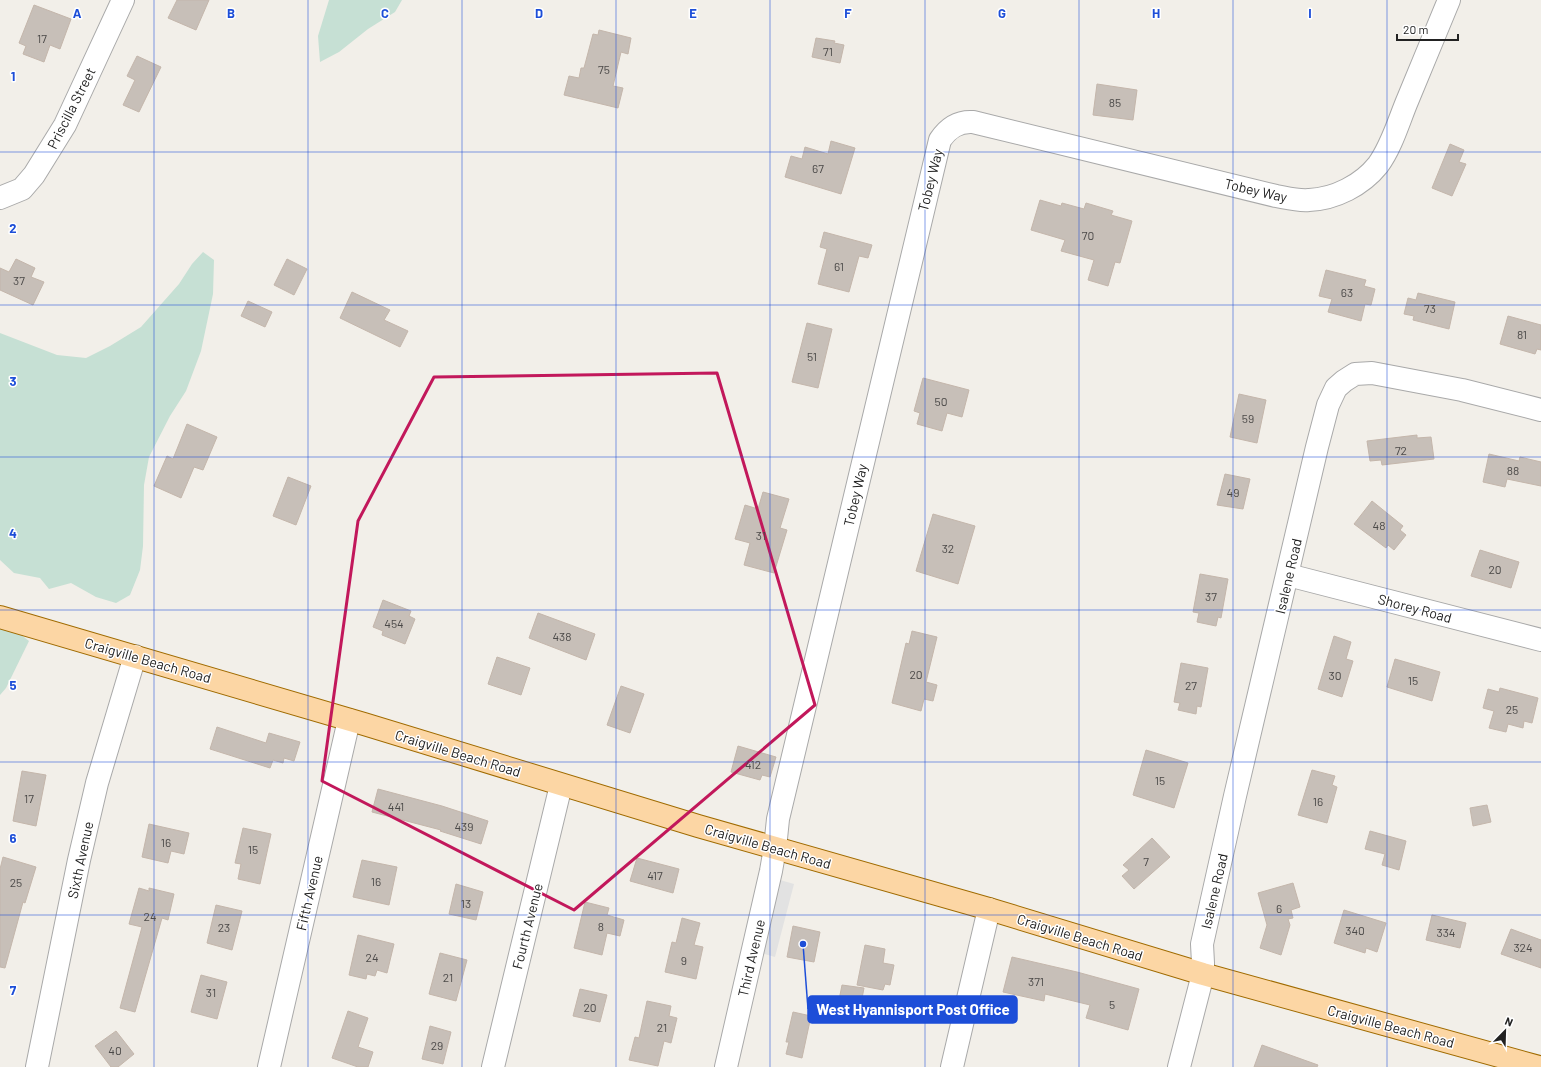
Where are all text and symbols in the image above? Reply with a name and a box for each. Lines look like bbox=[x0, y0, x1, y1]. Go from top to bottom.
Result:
text: A bbox=[73, 5, 82, 21]
text: B bbox=[227, 5, 235, 21]
text: C bbox=[381, 5, 389, 21]
text: D bbox=[535, 5, 543, 21]
text: E bbox=[689, 5, 697, 21]
text: F bbox=[844, 5, 852, 21]
text: G bbox=[998, 5, 1006, 21]
text: H bbox=[1152, 5, 1160, 21]
text: I bbox=[1308, 5, 1312, 21]
scale bar bbox=[1397, 16, 1458, 42]
text: 20 m bbox=[1403, 22, 1429, 36]
house number: 17 bbox=[37, 31, 47, 45]
house number: 71 bbox=[823, 44, 833, 58]
house number: 75 bbox=[598, 62, 610, 76]
street label: Priscilla Street bbox=[43, 64, 99, 152]
text: 1 bbox=[11, 68, 15, 84]
house number: 85 bbox=[1109, 95, 1121, 109]
street label: Tobey Way bbox=[914, 146, 946, 213]
house number: 67 bbox=[812, 161, 824, 175]
street label: Tobey Way bbox=[1223, 175, 1290, 206]
text: 2 bbox=[9, 220, 17, 236]
house number: 70 bbox=[1082, 228, 1094, 242]
house number: 61 bbox=[834, 259, 844, 273]
house number: 37 bbox=[13, 273, 25, 287]
house number: 63 bbox=[1341, 285, 1353, 299]
house number: 73 bbox=[1424, 301, 1436, 315]
house number: 81 bbox=[1517, 327, 1527, 341]
house number: 51 bbox=[807, 349, 817, 363]
text: 3 bbox=[9, 373, 17, 389]
house number: 50 bbox=[935, 394, 947, 408]
house number: 59 bbox=[1242, 411, 1254, 425]
house number: 72 bbox=[1395, 443, 1407, 457]
street label: Tobey Way bbox=[840, 461, 871, 528]
house number: 88 bbox=[1507, 463, 1519, 477]
house number: 49 bbox=[1227, 485, 1239, 499]
house number: 48 bbox=[1373, 518, 1385, 532]
text: 4 bbox=[9, 525, 17, 541]
house number: 31 bbox=[756, 528, 766, 542]
street label: Isalene Road bbox=[1271, 537, 1305, 615]
house number: 32 bbox=[942, 541, 954, 555]
house number: 20 bbox=[1488, 562, 1502, 576]
house number: 37 bbox=[1205, 589, 1217, 603]
street label: Shorey Road bbox=[1376, 590, 1454, 626]
house number: 454 bbox=[384, 616, 404, 630]
house number: 438 bbox=[552, 629, 572, 643]
street label: Craigville Beach Road bbox=[83, 634, 213, 686]
house number: 20 bbox=[909, 667, 923, 681]
house number: 30 bbox=[1329, 668, 1341, 682]
house number: 15 bbox=[1408, 673, 1418, 687]
text: 5 bbox=[9, 677, 17, 693]
house number: 27 bbox=[1185, 678, 1197, 692]
house number: 25 bbox=[1506, 702, 1518, 716]
street label: Craigville Beach Road bbox=[393, 726, 523, 780]
house number: 412 bbox=[745, 757, 761, 771]
house number: 15 bbox=[1155, 773, 1165, 787]
house number: 17 bbox=[24, 791, 34, 805]
house number: 16 bbox=[1313, 794, 1323, 808]
house number: 441 bbox=[388, 799, 404, 813]
house number: 439 bbox=[454, 819, 474, 833]
street label: Sixth Avenue bbox=[64, 820, 96, 900]
street label: Craigville Beach Road bbox=[703, 820, 833, 872]
text: 6 bbox=[10, 830, 17, 846]
house number: 16 bbox=[161, 835, 171, 849]
house number: 15 bbox=[248, 842, 258, 856]
street label: Isalene Road bbox=[1197, 852, 1231, 930]
street label: Fifth Avenue bbox=[292, 854, 326, 932]
house number: 7 bbox=[1143, 854, 1149, 868]
house number: 417 bbox=[647, 868, 663, 882]
house number: 16 bbox=[371, 874, 381, 888]
house number: 25 bbox=[10, 875, 22, 889]
street label: Fourth Avenue bbox=[508, 881, 546, 971]
house number: 13 bbox=[461, 896, 471, 910]
house number: 6 bbox=[1276, 901, 1282, 915]
house number: 24 bbox=[143, 909, 157, 923]
street label: Craigville Beach Road bbox=[1015, 910, 1145, 964]
street label: Third Avenue bbox=[734, 918, 768, 998]
house number: 8 bbox=[598, 919, 604, 933]
house number: 23 bbox=[218, 920, 230, 934]
house number: 340 bbox=[1345, 923, 1365, 937]
house number: 334 bbox=[1437, 925, 1455, 939]
house number: 324 bbox=[1513, 940, 1533, 954]
house number: 24 bbox=[365, 950, 379, 964]
house number: 9 bbox=[681, 953, 687, 967]
house number: 21 bbox=[443, 970, 453, 984]
house number: 371 bbox=[1028, 974, 1044, 988]
text: 7 bbox=[10, 982, 17, 998]
house number: 31 bbox=[206, 985, 216, 999]
callout: West Hyannisport Post Office bbox=[808, 996, 1017, 1023]
house number: 5 bbox=[1109, 997, 1115, 1011]
house number: 20 bbox=[583, 1000, 597, 1014]
text: West Hyannisport Post Office bbox=[816, 1000, 1010, 1018]
street label: Craigville Beach Road bbox=[1326, 1001, 1456, 1051]
north arrow bbox=[1485, 1011, 1525, 1051]
text: N bbox=[1503, 1014, 1515, 1029]
house number: 21 bbox=[657, 1020, 667, 1034]
house number: 29 bbox=[431, 1038, 443, 1052]
house number: 40 bbox=[108, 1043, 122, 1057]

